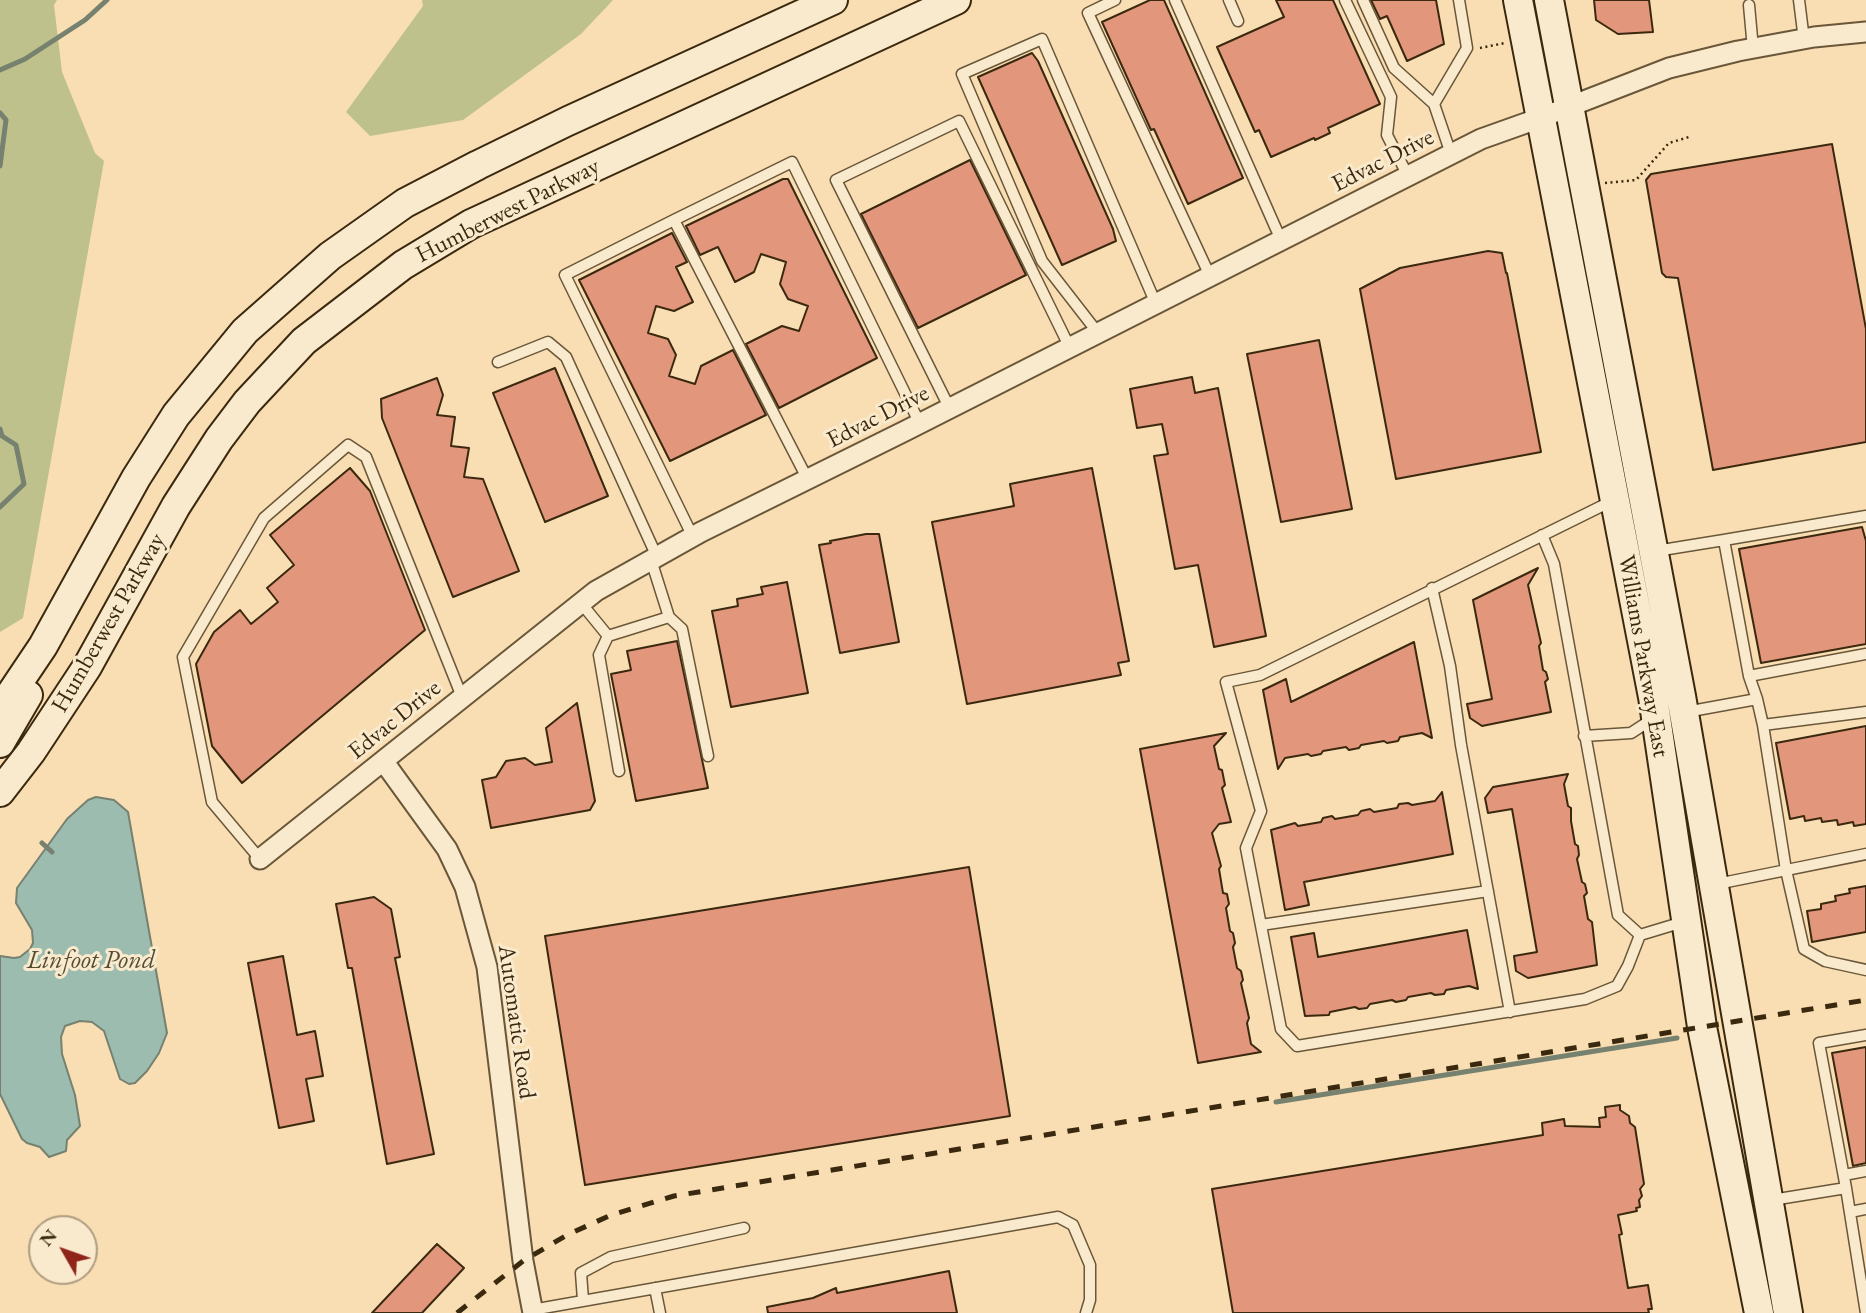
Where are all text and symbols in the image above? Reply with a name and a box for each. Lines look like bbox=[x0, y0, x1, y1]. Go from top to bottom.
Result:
street label: Edvac Drive bbox=[1327, 123, 1439, 199]
street label: Humberwest Parkway bbox=[411, 152, 605, 270]
street label: Edvac Drive bbox=[822, 379, 934, 455]
street label: Humberwest Parkway bbox=[46, 528, 172, 718]
street label: Williams Parkway East bbox=[1611, 553, 1675, 759]
street label: Edvac Drive bbox=[343, 674, 447, 766]
street label: Automatic Road bbox=[491, 943, 541, 1101]
water label: Linfoot Pond bbox=[27, 945, 155, 977]
north arrow bbox=[28, 1215, 98, 1285]
text: N bbox=[34, 1224, 63, 1251]

